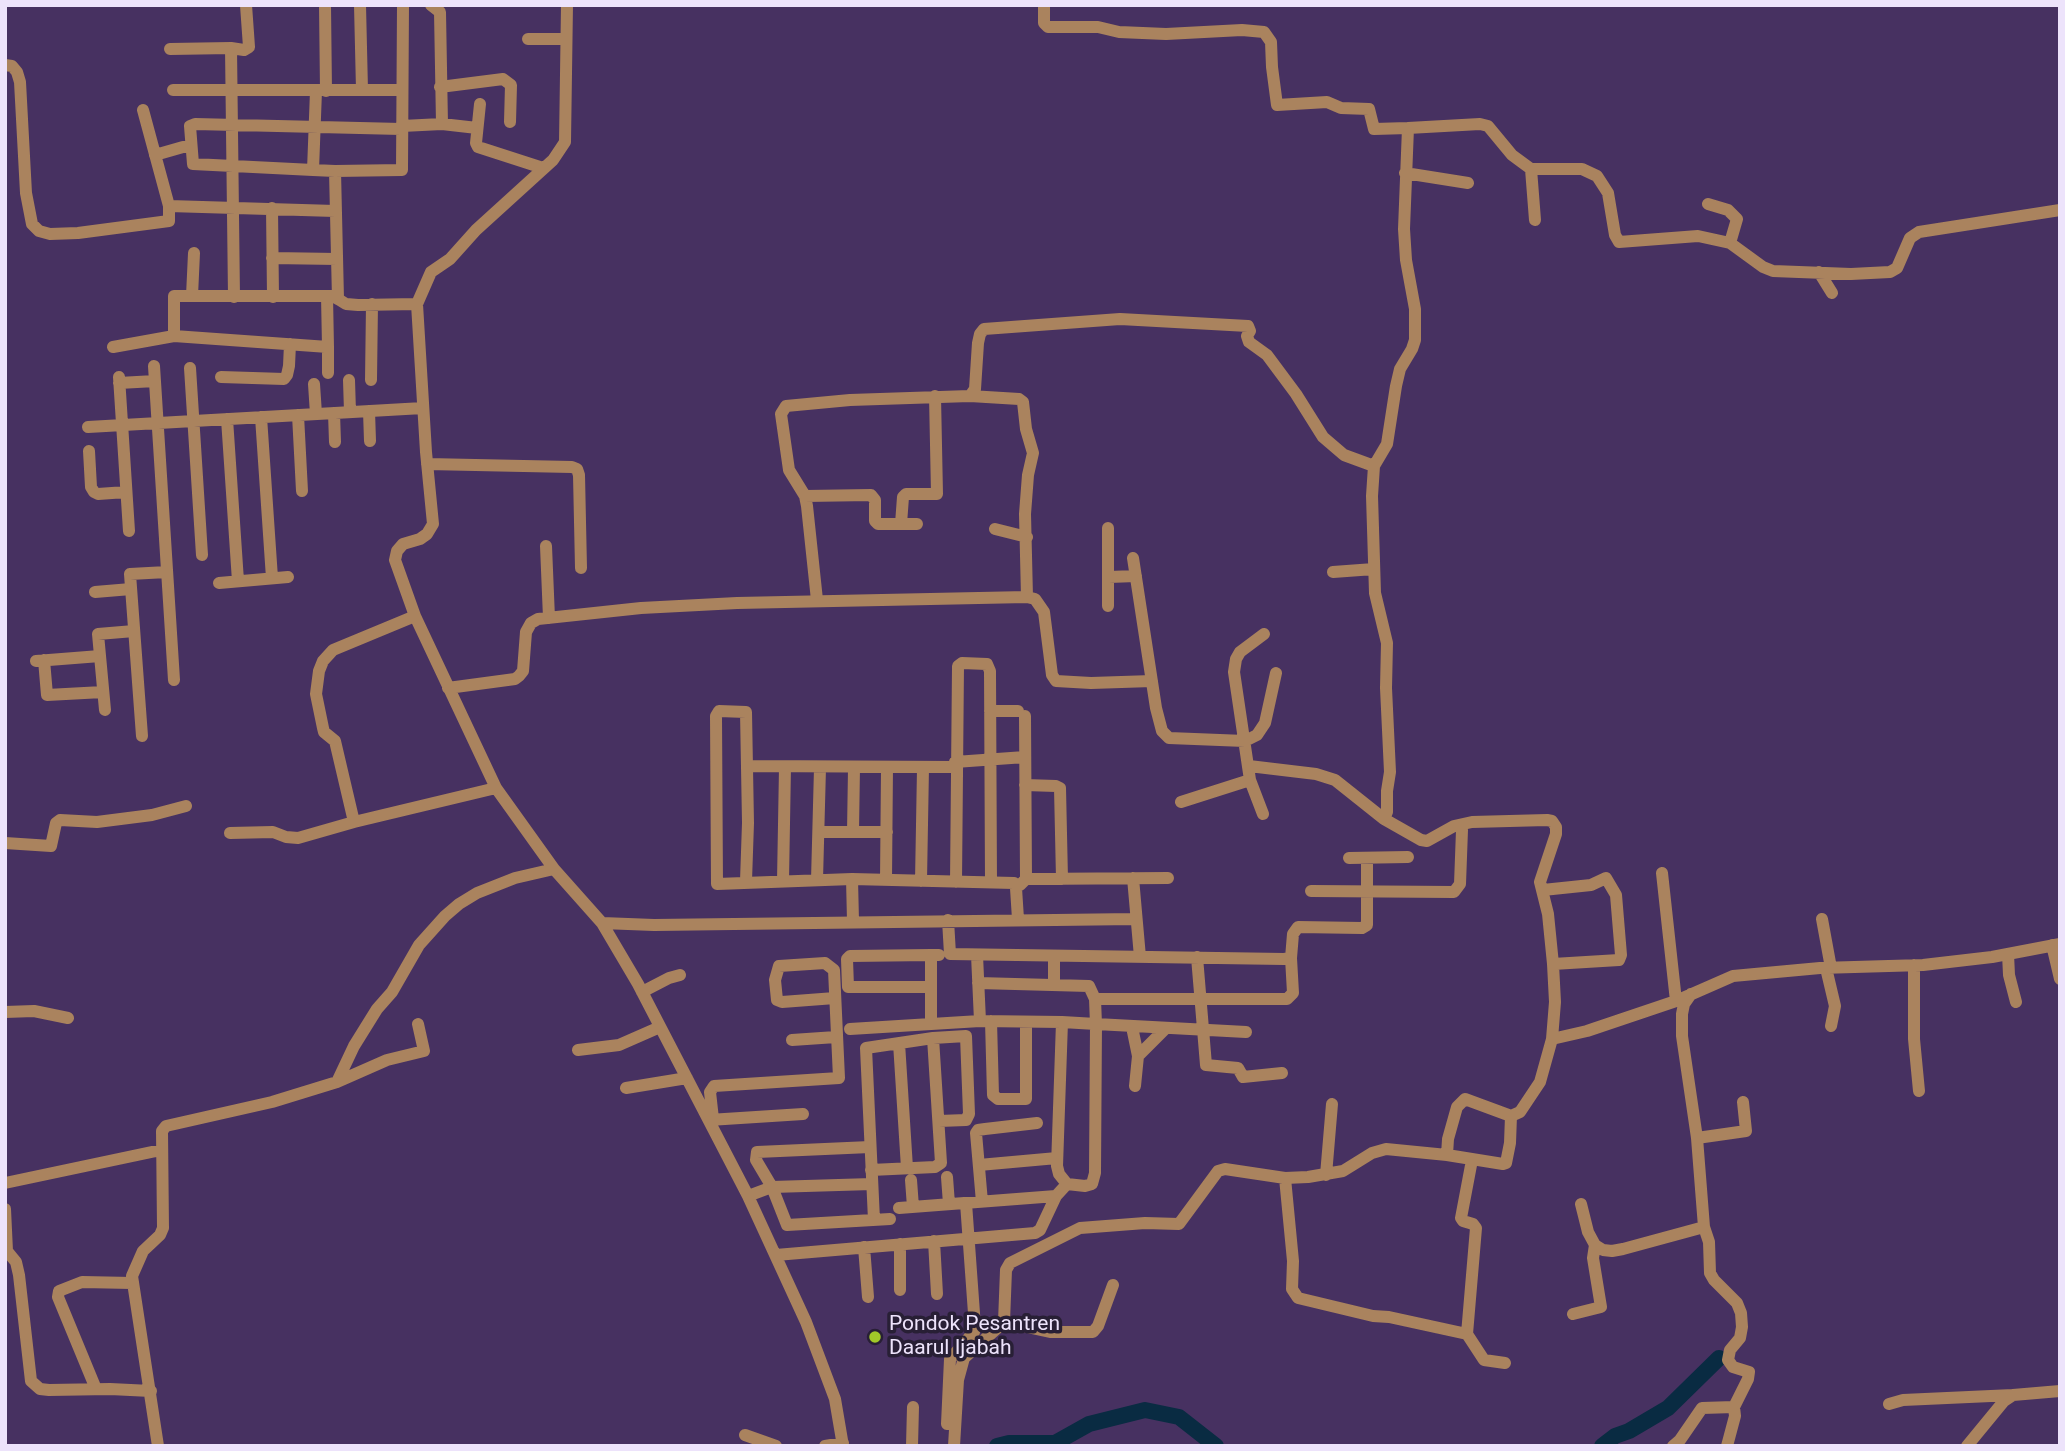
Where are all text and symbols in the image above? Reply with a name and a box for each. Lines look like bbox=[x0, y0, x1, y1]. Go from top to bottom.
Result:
place label: Pondok Pesantren Daarul Ijabah bbox=[889, 1312, 1060, 1362]
marker: Pondok Pesantren Daarul Ijabah bbox=[867, 1329, 883, 1345]

